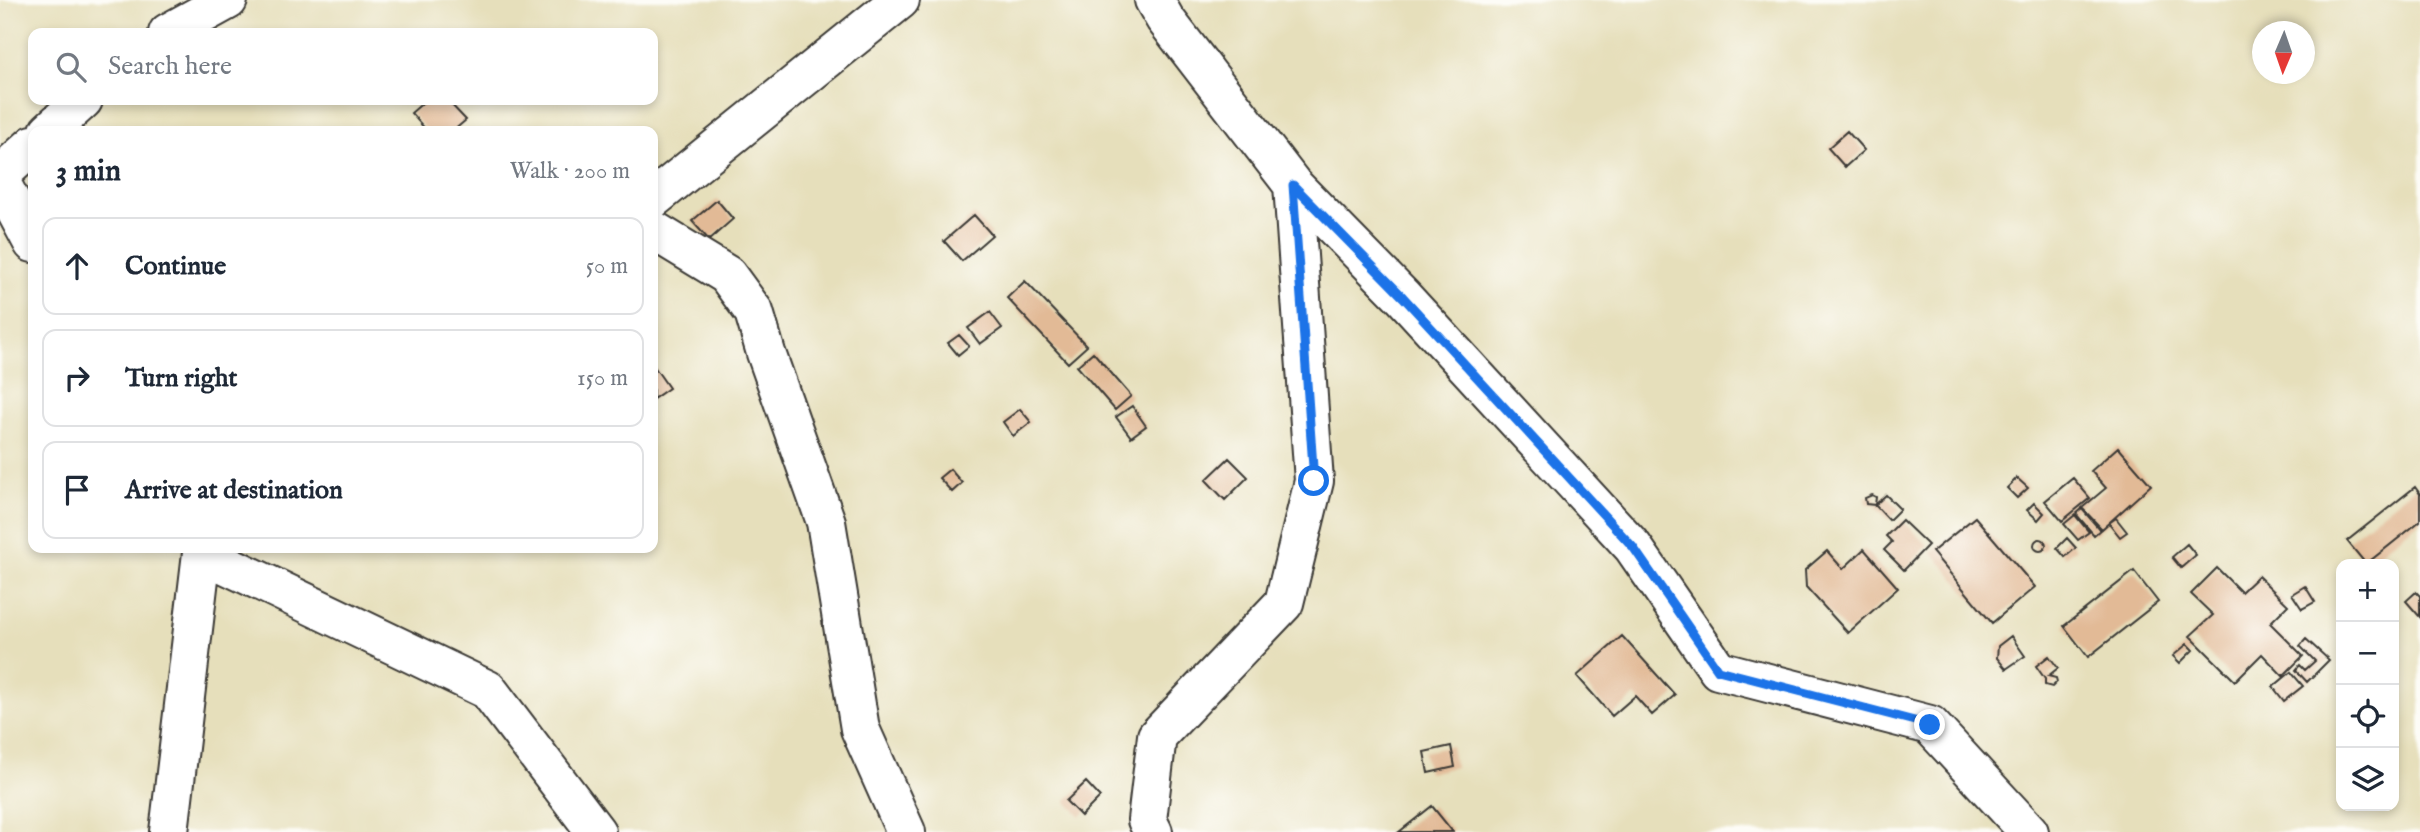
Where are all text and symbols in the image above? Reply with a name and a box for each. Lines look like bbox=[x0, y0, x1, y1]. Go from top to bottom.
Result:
north arrow bbox=[2252, 21, 2315, 84]
search box bbox=[28, 28, 658, 105]
icon: search bbox=[52, 48, 90, 86]
text: Search here bbox=[108, 50, 232, 83]
text: 3 min bbox=[56, 153, 121, 191]
text: Walk · 200 m bbox=[510, 157, 630, 186]
icon: ahead bbox=[58, 247, 96, 285]
text: Continue bbox=[125, 250, 226, 283]
text: 50 m bbox=[586, 252, 628, 281]
icon: right bbox=[58, 359, 96, 397]
text: Turn right bbox=[125, 362, 238, 395]
text: 150 m bbox=[577, 364, 628, 393]
route start bbox=[1298, 465, 1329, 496]
icon: arrive bbox=[58, 471, 96, 509]
text: Arrive at destination bbox=[125, 474, 343, 507]
map controls bbox=[2336, 559, 2399, 811]
button: + bbox=[2336, 559, 2399, 622]
button: − bbox=[2336, 622, 2399, 685]
button: locate bbox=[2336, 685, 2399, 748]
route end bbox=[1914, 709, 1945, 740]
button: layers bbox=[2336, 748, 2399, 811]

